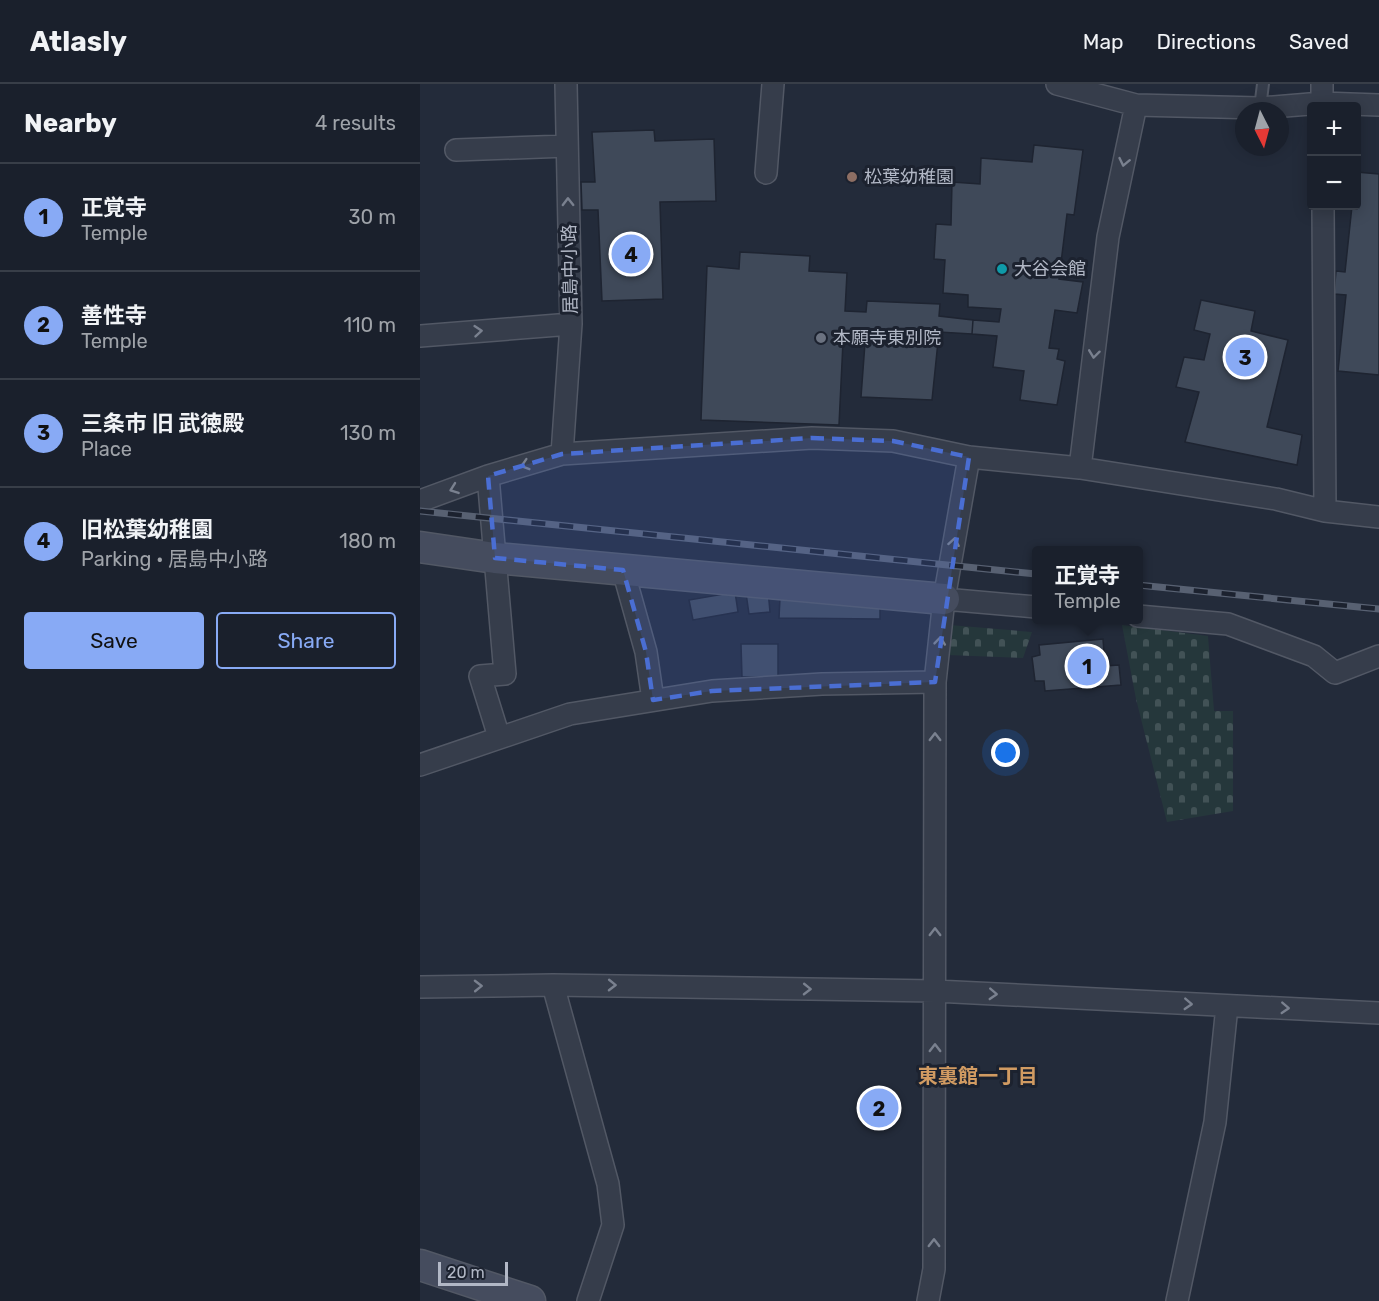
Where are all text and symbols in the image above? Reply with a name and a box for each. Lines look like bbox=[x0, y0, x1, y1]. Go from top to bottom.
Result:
text: Atlasly bbox=[30, 25, 127, 58]
text: Map bbox=[1083, 29, 1124, 54]
text: Directions bbox=[1157, 29, 1256, 54]
text: Saved bbox=[1289, 29, 1349, 54]
north arrow bbox=[1235, 102, 1289, 156]
map controls bbox=[1307, 102, 1361, 210]
button: + bbox=[1307, 102, 1361, 156]
text: Nearby bbox=[24, 108, 117, 139]
text: 4 results bbox=[315, 111, 396, 135]
button: − bbox=[1307, 156, 1361, 210]
one-way arrow bbox=[1118, 157, 1131, 167]
place label: 松葉幼稚園 bbox=[864, 166, 954, 188]
marker: 松葉幼稚園 bbox=[845, 170, 859, 184]
text: 正覚寺 bbox=[81, 194, 147, 221]
one-way arrow bbox=[562, 198, 575, 207]
text: 1 bbox=[39, 205, 48, 229]
text: 30 m bbox=[349, 205, 396, 229]
text: Temple bbox=[81, 221, 148, 245]
street label: 居島中小路 bbox=[558, 224, 582, 314]
pin: 4 bbox=[612, 232, 650, 276]
place label: 大谷会館 bbox=[1014, 258, 1086, 280]
marker: 大谷会館 bbox=[995, 262, 1009, 276]
text: 善性寺 bbox=[81, 302, 147, 329]
text: 2 bbox=[37, 313, 50, 337]
text: 110 m bbox=[344, 313, 396, 337]
one-way arrow bbox=[474, 325, 483, 338]
place label: 本願寺東別院 bbox=[833, 327, 941, 349]
text: Temple bbox=[81, 329, 148, 353]
marker: 本願寺東別院 bbox=[814, 331, 828, 345]
pin: 3 bbox=[1226, 334, 1264, 380]
one-way arrow bbox=[1088, 350, 1101, 359]
text: 三条市 旧 武徳殿 bbox=[81, 410, 244, 437]
text: 3 bbox=[37, 421, 50, 445]
text: 130 m bbox=[340, 421, 396, 445]
text: Place bbox=[81, 437, 132, 461]
one-way arrow bbox=[520, 458, 531, 470]
one-way arrow bbox=[449, 481, 460, 494]
text: 旧松葉幼稚園 bbox=[81, 516, 213, 543]
text: 4 bbox=[37, 529, 50, 553]
text: 180 m bbox=[339, 529, 396, 553]
one-way arrow bbox=[948, 537, 960, 546]
popup bbox=[1032, 546, 1143, 624]
text: Parking · 居島中小路 bbox=[81, 547, 268, 571]
text: 正覚寺 bbox=[1054, 562, 1120, 589]
text: Temple bbox=[1054, 589, 1121, 613]
button: Save bbox=[24, 612, 204, 669]
button: Share bbox=[216, 612, 396, 669]
one-way arrow bbox=[933, 636, 946, 645]
pin: 1 bbox=[1068, 644, 1106, 688]
one-way arrow bbox=[929, 733, 941, 742]
your location bbox=[991, 738, 1020, 767]
one-way arrow bbox=[929, 928, 941, 937]
one-way arrow bbox=[607, 979, 616, 992]
one-way arrow bbox=[474, 980, 483, 992]
one-way arrow bbox=[802, 982, 811, 995]
one-way arrow bbox=[989, 987, 998, 1000]
one-way arrow bbox=[1184, 997, 1193, 1010]
one-way arrow bbox=[1281, 1002, 1290, 1015]
one-way arrow bbox=[929, 1044, 941, 1053]
district label: 東裏館一丁目 bbox=[918, 1064, 1038, 1088]
pin: 2 bbox=[860, 1086, 898, 1130]
one-way arrow bbox=[928, 1239, 940, 1248]
scale bar bbox=[438, 1259, 508, 1286]
text: 20 m bbox=[447, 1263, 485, 1282]

